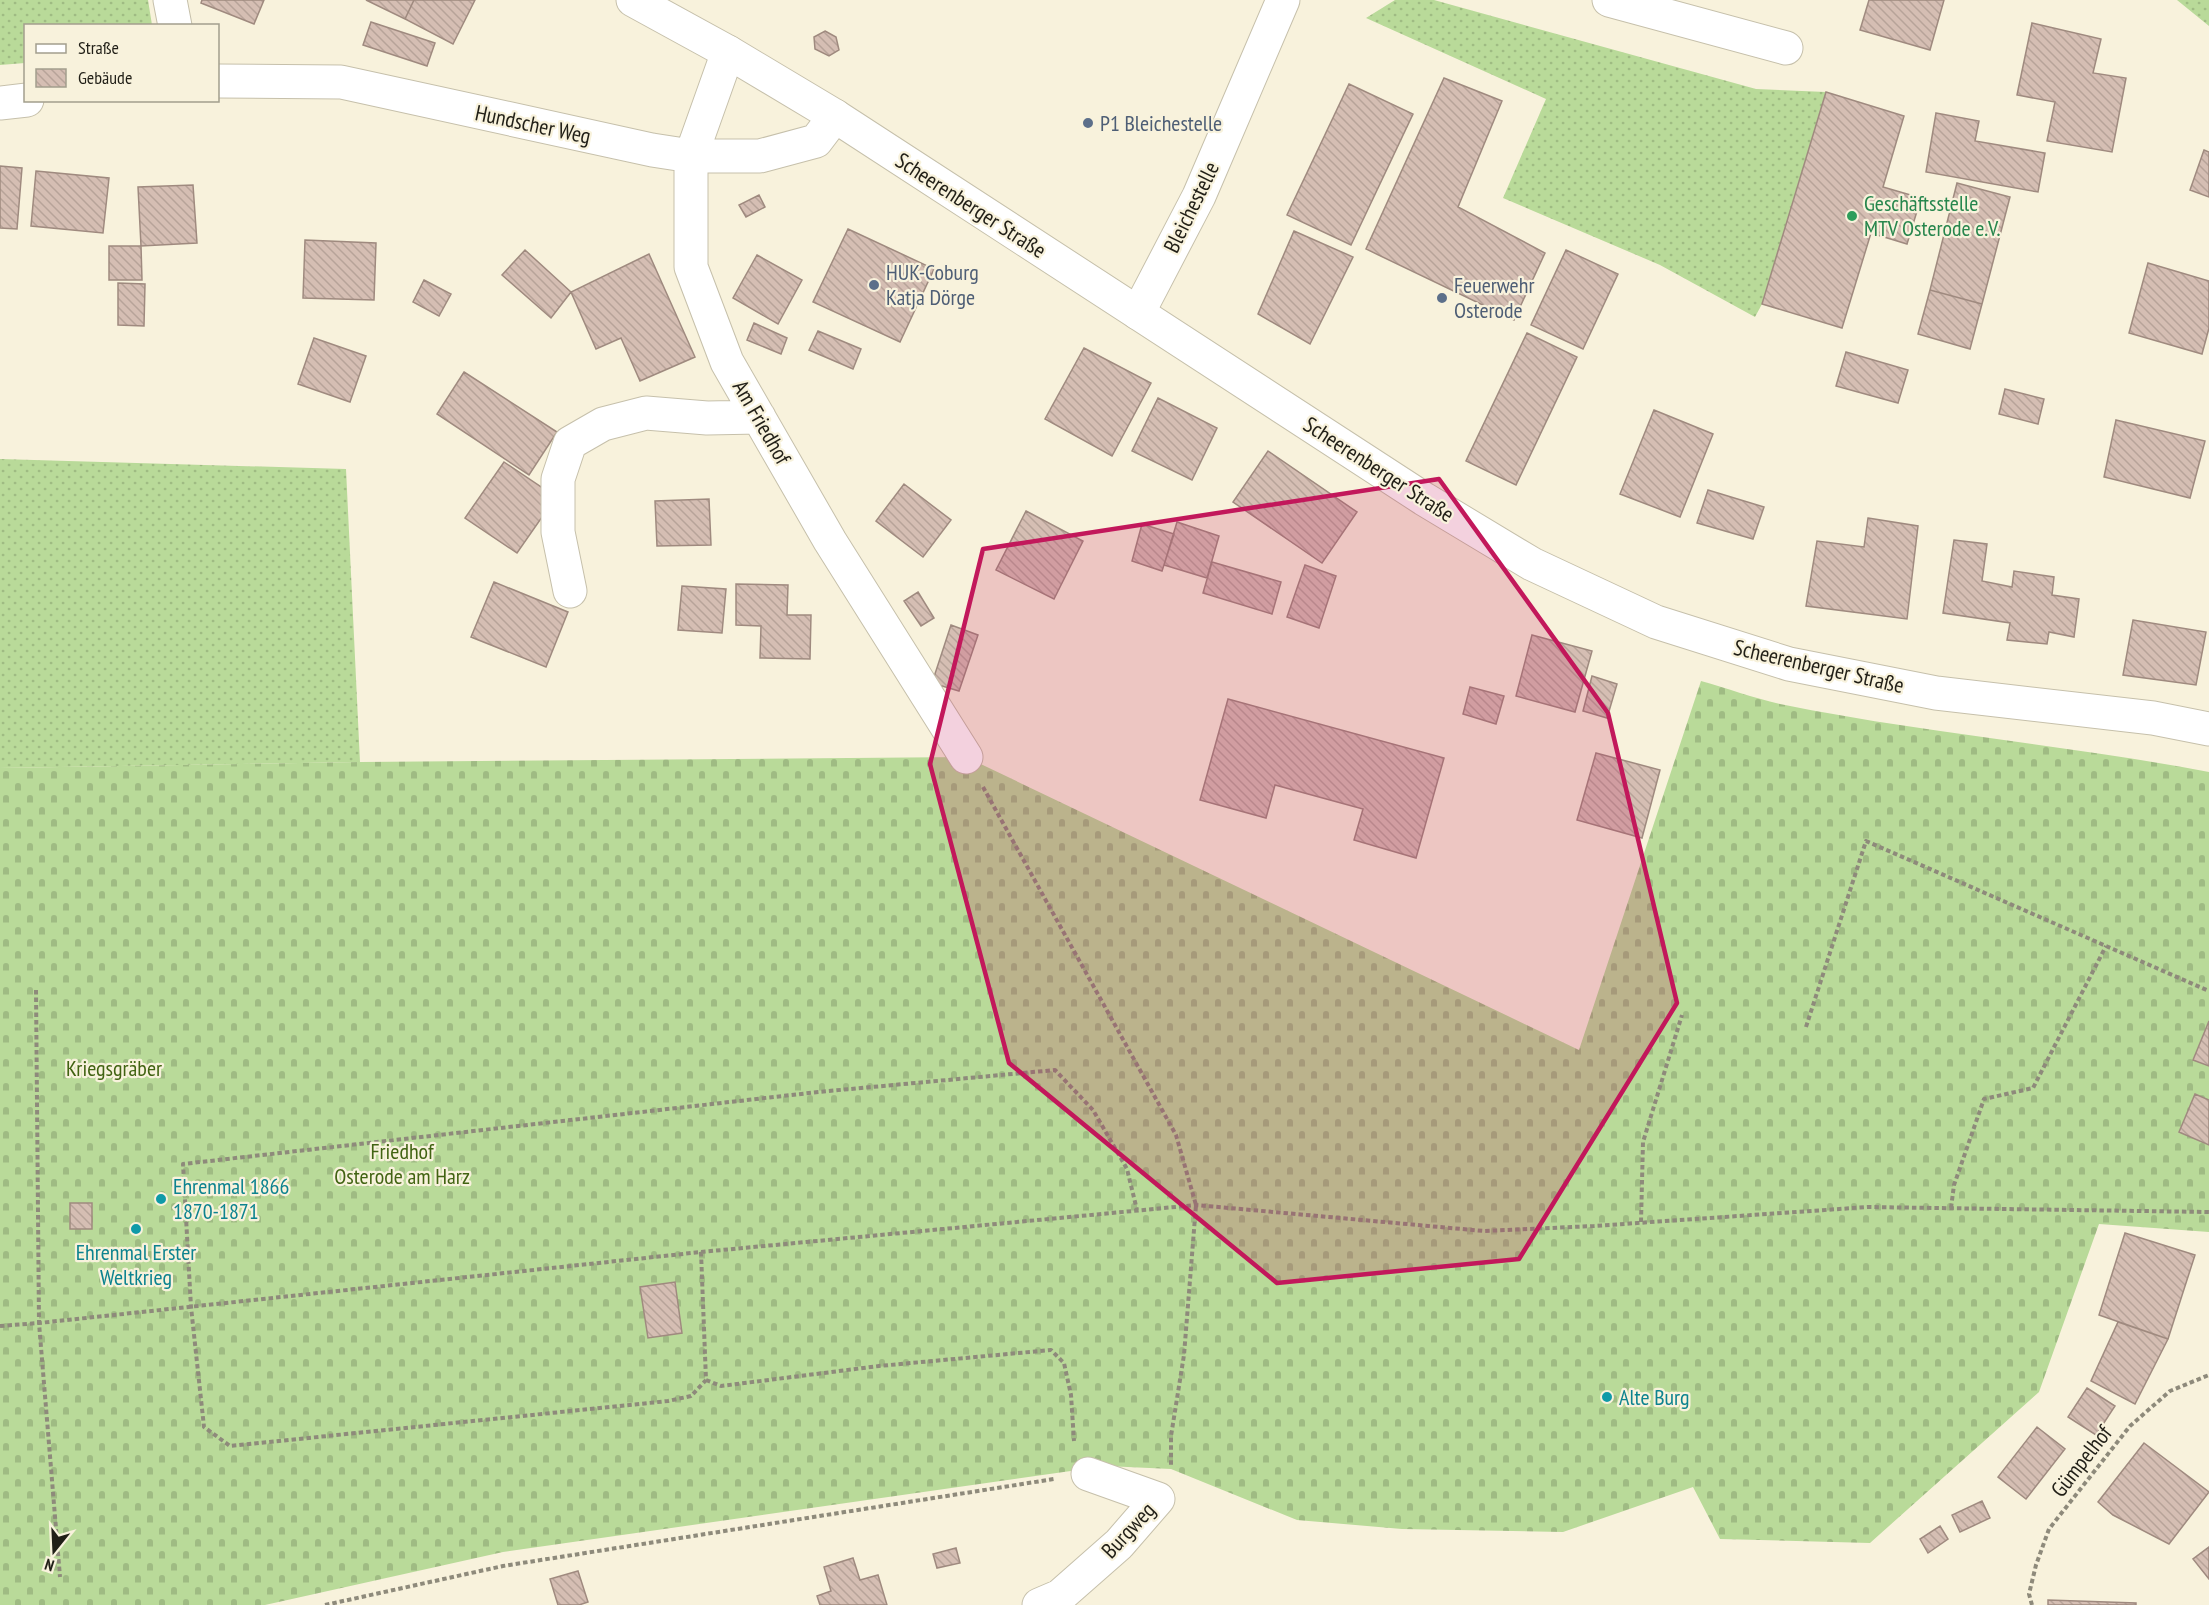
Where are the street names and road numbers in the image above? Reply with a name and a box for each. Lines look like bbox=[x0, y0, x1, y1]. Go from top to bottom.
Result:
street label: Hundscher Weg bbox=[473, 98, 593, 150]
street label: Scheerenberger Straße bbox=[891, 146, 1051, 264]
street label: Bleichestelle bbox=[1157, 157, 1225, 257]
street label: Am Friedhof bbox=[727, 375, 798, 470]
street label: Scheerenberger Straße bbox=[1299, 410, 1459, 528]
street label: Scheerenberger Straße bbox=[1731, 633, 1907, 699]
street label: Gümpelhof bbox=[2044, 1419, 2118, 1502]
street label: Burgweg bbox=[1095, 1496, 1161, 1564]

